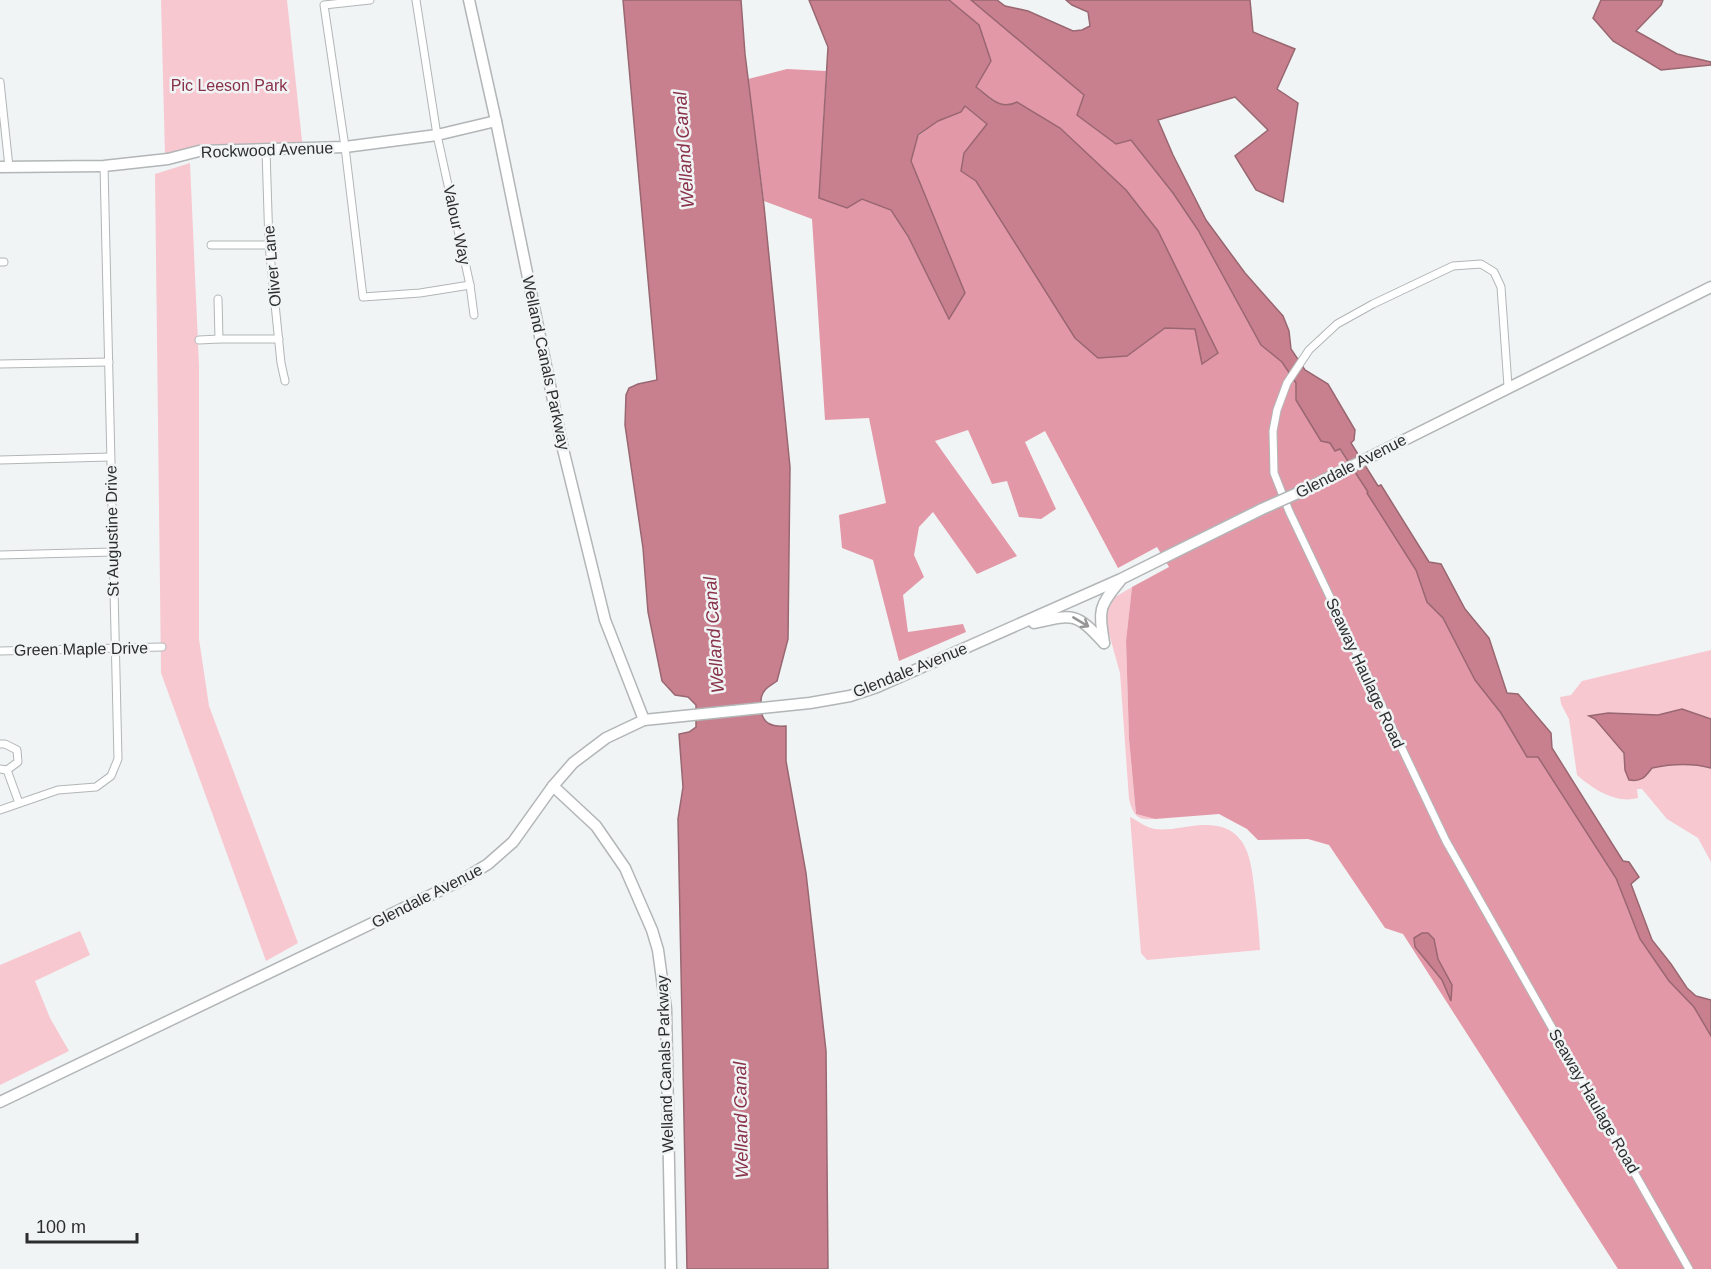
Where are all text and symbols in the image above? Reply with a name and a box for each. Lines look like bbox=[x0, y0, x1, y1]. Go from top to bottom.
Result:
park label: Pic Leeson Park bbox=[171, 77, 288, 94]
water label: Welland Canal bbox=[670, 90, 698, 209]
street label: Rockwood Avenue bbox=[201, 139, 333, 161]
street label: Valour Way bbox=[440, 184, 474, 266]
street label: Oliver Lane bbox=[260, 224, 284, 307]
street label: Welland Canals Parkway bbox=[519, 274, 573, 452]
street label: Glendale Avenue bbox=[1293, 431, 1409, 501]
street label: St Augustine Drive bbox=[102, 465, 122, 597]
water label: Welland Canal bbox=[700, 575, 728, 694]
street label: Seaway Haulage Road bbox=[1323, 595, 1407, 751]
one-way arrow bbox=[1072, 617, 1089, 629]
street label: Green Maple Drive bbox=[14, 639, 148, 659]
street label: Glendale Avenue bbox=[850, 639, 970, 701]
street label: Glendale Avenue bbox=[369, 861, 485, 931]
street label: Welland Canals Parkway bbox=[653, 975, 677, 1153]
street label: Seaway Haulage Road bbox=[1546, 1026, 1642, 1176]
water label: Welland Canal bbox=[730, 1060, 752, 1179]
scale bar bbox=[27, 1206, 136, 1244]
text: 100 m bbox=[36, 1217, 86, 1237]

